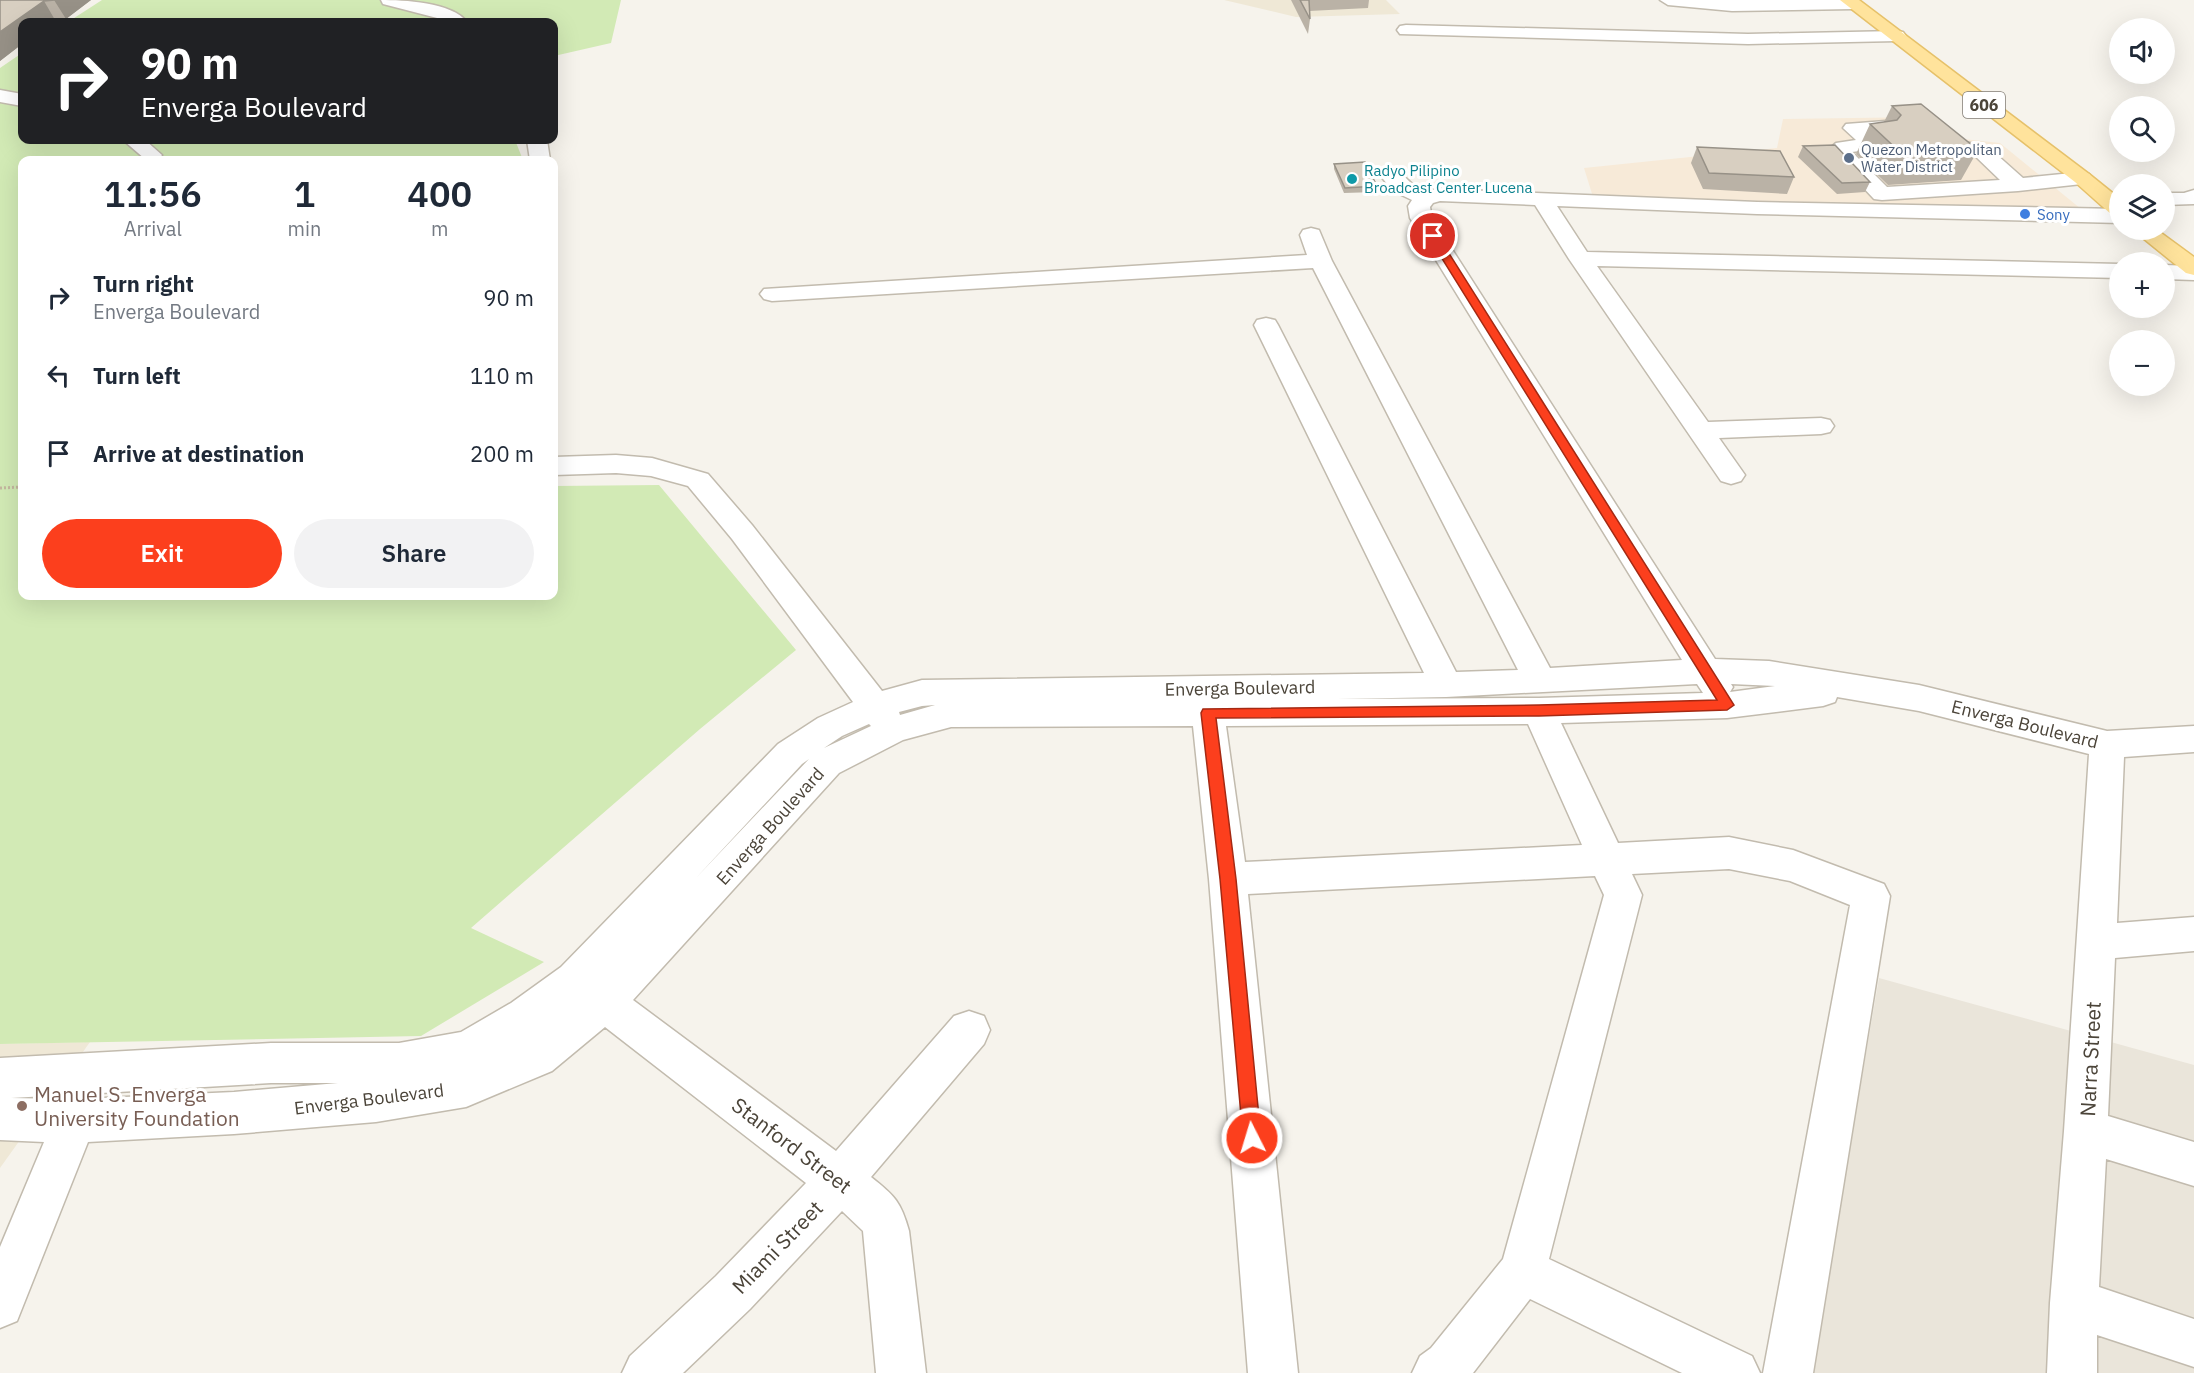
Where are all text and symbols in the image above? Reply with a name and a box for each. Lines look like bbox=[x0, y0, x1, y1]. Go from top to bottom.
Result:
map controls bbox=[2109, 18, 2175, 396]
button: sound bbox=[2109, 18, 2175, 84]
text: 90 m bbox=[141, 36, 239, 91]
icon: right bbox=[42, 42, 120, 120]
text: Enverga Boulevard bbox=[141, 89, 367, 124]
road number: 606 bbox=[1963, 92, 2005, 118]
button: search bbox=[2109, 96, 2175, 162]
place label: Quezon Metropolitan Water District bbox=[1861, 140, 2002, 176]
marker: Quezon Metropolitan Water District bbox=[1842, 151, 1856, 165]
place label: Radyo Pilipino Broadcast Center Lucena bbox=[1364, 161, 1533, 197]
text: 11:56 bbox=[104, 170, 202, 217]
text: 1 bbox=[294, 170, 315, 217]
text: 400 bbox=[407, 170, 472, 217]
marker: Radyo Pilipino Broadcast Center Lucena bbox=[1345, 172, 1359, 186]
button: layers bbox=[2109, 174, 2175, 240]
place label: Sony bbox=[2037, 205, 2071, 224]
marker: Sony bbox=[2018, 207, 2032, 221]
pin bbox=[1407, 210, 1458, 261]
text: Arrival bbox=[124, 215, 182, 242]
text: min bbox=[288, 215, 321, 242]
text: m bbox=[431, 215, 448, 242]
icon: arrive bbox=[1416, 219, 1449, 252]
button: + bbox=[2109, 252, 2175, 318]
text: Turn right bbox=[93, 269, 194, 298]
icon: right bbox=[42, 281, 75, 314]
text: 90 m bbox=[483, 283, 534, 312]
text: Enverga Boulevard bbox=[93, 298, 260, 325]
button: − bbox=[2109, 330, 2175, 396]
icon: left bbox=[42, 359, 75, 392]
text: Turn left bbox=[93, 361, 181, 390]
text: 110 m bbox=[470, 361, 534, 390]
icon: arrive bbox=[42, 437, 75, 470]
text: Arrive at destination bbox=[93, 439, 304, 468]
text: 200 m bbox=[470, 439, 534, 468]
button: Exit bbox=[42, 519, 282, 588]
button: Share bbox=[294, 519, 534, 588]
street label: Enverga Boulevard bbox=[1165, 675, 1315, 701]
street label: Enverga Boulevard bbox=[1949, 695, 2101, 753]
street label: Enverga Boulevard bbox=[711, 762, 829, 890]
street label: Narra Street bbox=[2073, 1001, 2107, 1117]
street label: Enverga Boulevard bbox=[293, 1078, 445, 1120]
place label: Manuel S. Enverga University Foundation bbox=[34, 1080, 240, 1132]
street label: Stanford Street bbox=[726, 1091, 858, 1199]
marker: Manuel S. Enverga University Foundation bbox=[15, 1099, 29, 1113]
position arrow bbox=[1220, 1106, 1284, 1170]
street label: Miami Street bbox=[725, 1194, 829, 1300]

